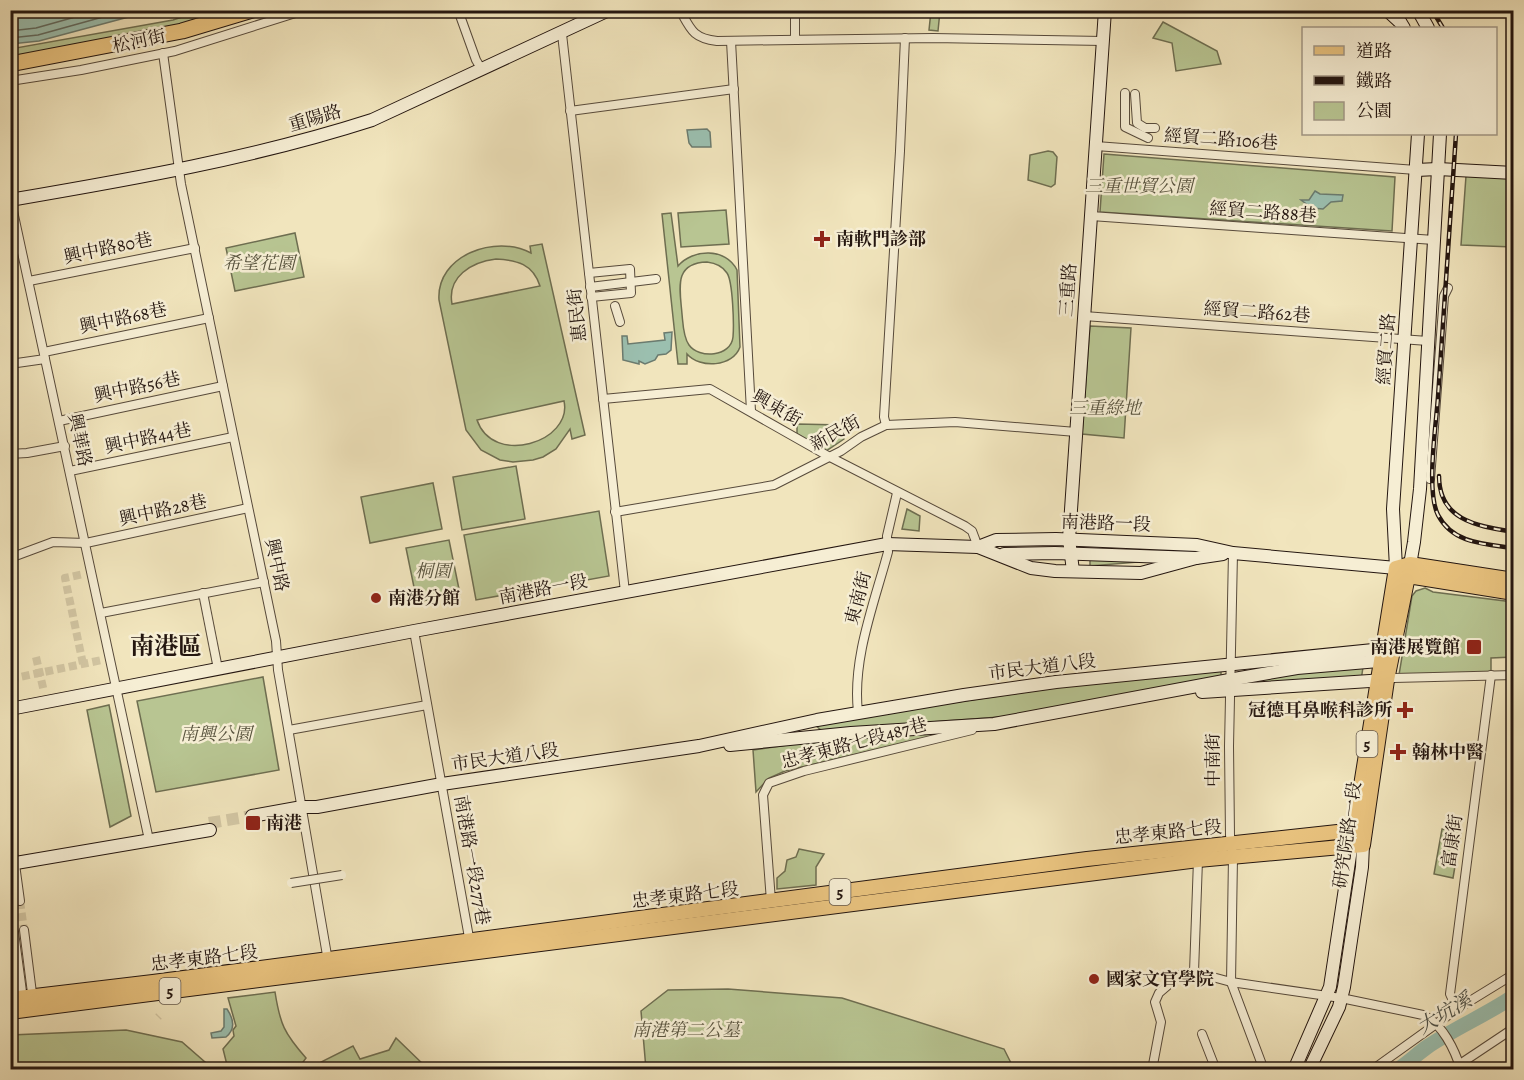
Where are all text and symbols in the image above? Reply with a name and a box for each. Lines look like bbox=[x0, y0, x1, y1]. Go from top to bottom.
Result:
street label: 松河街 bbox=[110, 24, 168, 58]
legend bbox=[1302, 27, 1497, 135]
text: 道路 bbox=[1356, 39, 1392, 63]
text: 鐵路 bbox=[1356, 69, 1392, 93]
street label: 重陽路 bbox=[286, 99, 344, 137]
text: 公園 bbox=[1356, 99, 1392, 123]
street label: 經貿二路106巷 bbox=[1163, 123, 1279, 155]
park label: 三重世貿公園 bbox=[1085, 174, 1196, 198]
street label: 經貿二路88巷 bbox=[1209, 196, 1317, 228]
street label: 興中路80巷 bbox=[61, 227, 155, 269]
place label: 南軟門診部 bbox=[836, 227, 926, 251]
marker: 南軟門診部 bbox=[813, 230, 831, 248]
park label: 希望花園 bbox=[223, 251, 298, 275]
street label: 三重路 bbox=[1054, 262, 1082, 318]
street label: 惠民街 bbox=[562, 287, 592, 343]
street label: 經貿二路62巷 bbox=[1203, 296, 1311, 328]
street label: 興中路68巷 bbox=[77, 297, 169, 339]
street label: 經貿二路 bbox=[1372, 312, 1400, 386]
street label: 興中路56巷 bbox=[91, 366, 183, 408]
street label: 興東街 bbox=[748, 384, 806, 432]
park label: 三重綠地 bbox=[1069, 396, 1143, 420]
street label: 新民街 bbox=[806, 409, 864, 457]
street label: 興華路 bbox=[63, 411, 97, 469]
street label: 興中路44巷 bbox=[102, 417, 194, 459]
street label: 興中路28巷 bbox=[117, 489, 209, 531]
street label: 南港路一段 bbox=[1061, 509, 1151, 537]
street label: 興中路 bbox=[260, 536, 294, 594]
park label: 桐園 bbox=[415, 559, 454, 583]
street label: 南港路一段 bbox=[497, 569, 589, 609]
street label: 東南街 bbox=[839, 569, 877, 627]
place label: 南港分館 bbox=[388, 586, 460, 610]
marker: 南港分館 bbox=[369, 591, 383, 605]
district label: 南港區 bbox=[130, 630, 202, 662]
place label: 南港展覽館 bbox=[1370, 635, 1460, 659]
marker: 南港展覽館 bbox=[1465, 638, 1483, 656]
street label: 市民大道八段 bbox=[987, 649, 1097, 685]
place label: 冠德耳鼻喉科診所 bbox=[1248, 698, 1393, 722]
marker: 冠德耳鼻喉科診所 bbox=[1396, 701, 1414, 719]
street label: 忠孝東路七段487巷 bbox=[778, 712, 930, 774]
park label: 南興公園 bbox=[180, 722, 255, 746]
road number: 5 bbox=[1356, 731, 1378, 757]
street label: 中南街 bbox=[1201, 733, 1225, 787]
street label: 市民大道八段 bbox=[450, 738, 560, 776]
place label: 翰林中醫 bbox=[1412, 740, 1484, 764]
marker: 翰林中醫 bbox=[1389, 743, 1407, 761]
street label: 研究院路一段 bbox=[1328, 780, 1366, 890]
street label: 南港路一段277巷 bbox=[449, 793, 495, 927]
place label: 南港 bbox=[266, 811, 302, 835]
street label: 富康街 bbox=[1436, 813, 1468, 869]
marker: 南港 bbox=[244, 814, 262, 832]
street label: 忠孝東路七段 bbox=[1113, 814, 1223, 850]
street label: 忠孝東路七段 bbox=[630, 877, 740, 913]
road number: 5 bbox=[830, 879, 850, 905]
street label: 忠孝東路七段 bbox=[149, 940, 259, 976]
place label: 國家文官學院 bbox=[1106, 967, 1214, 991]
marker: 國家文官學院 bbox=[1087, 972, 1101, 986]
road number: 5 bbox=[160, 978, 180, 1004]
water label: 大坑溪 bbox=[1412, 985, 1479, 1040]
park label: 南港第二公墓 bbox=[632, 1018, 743, 1042]

